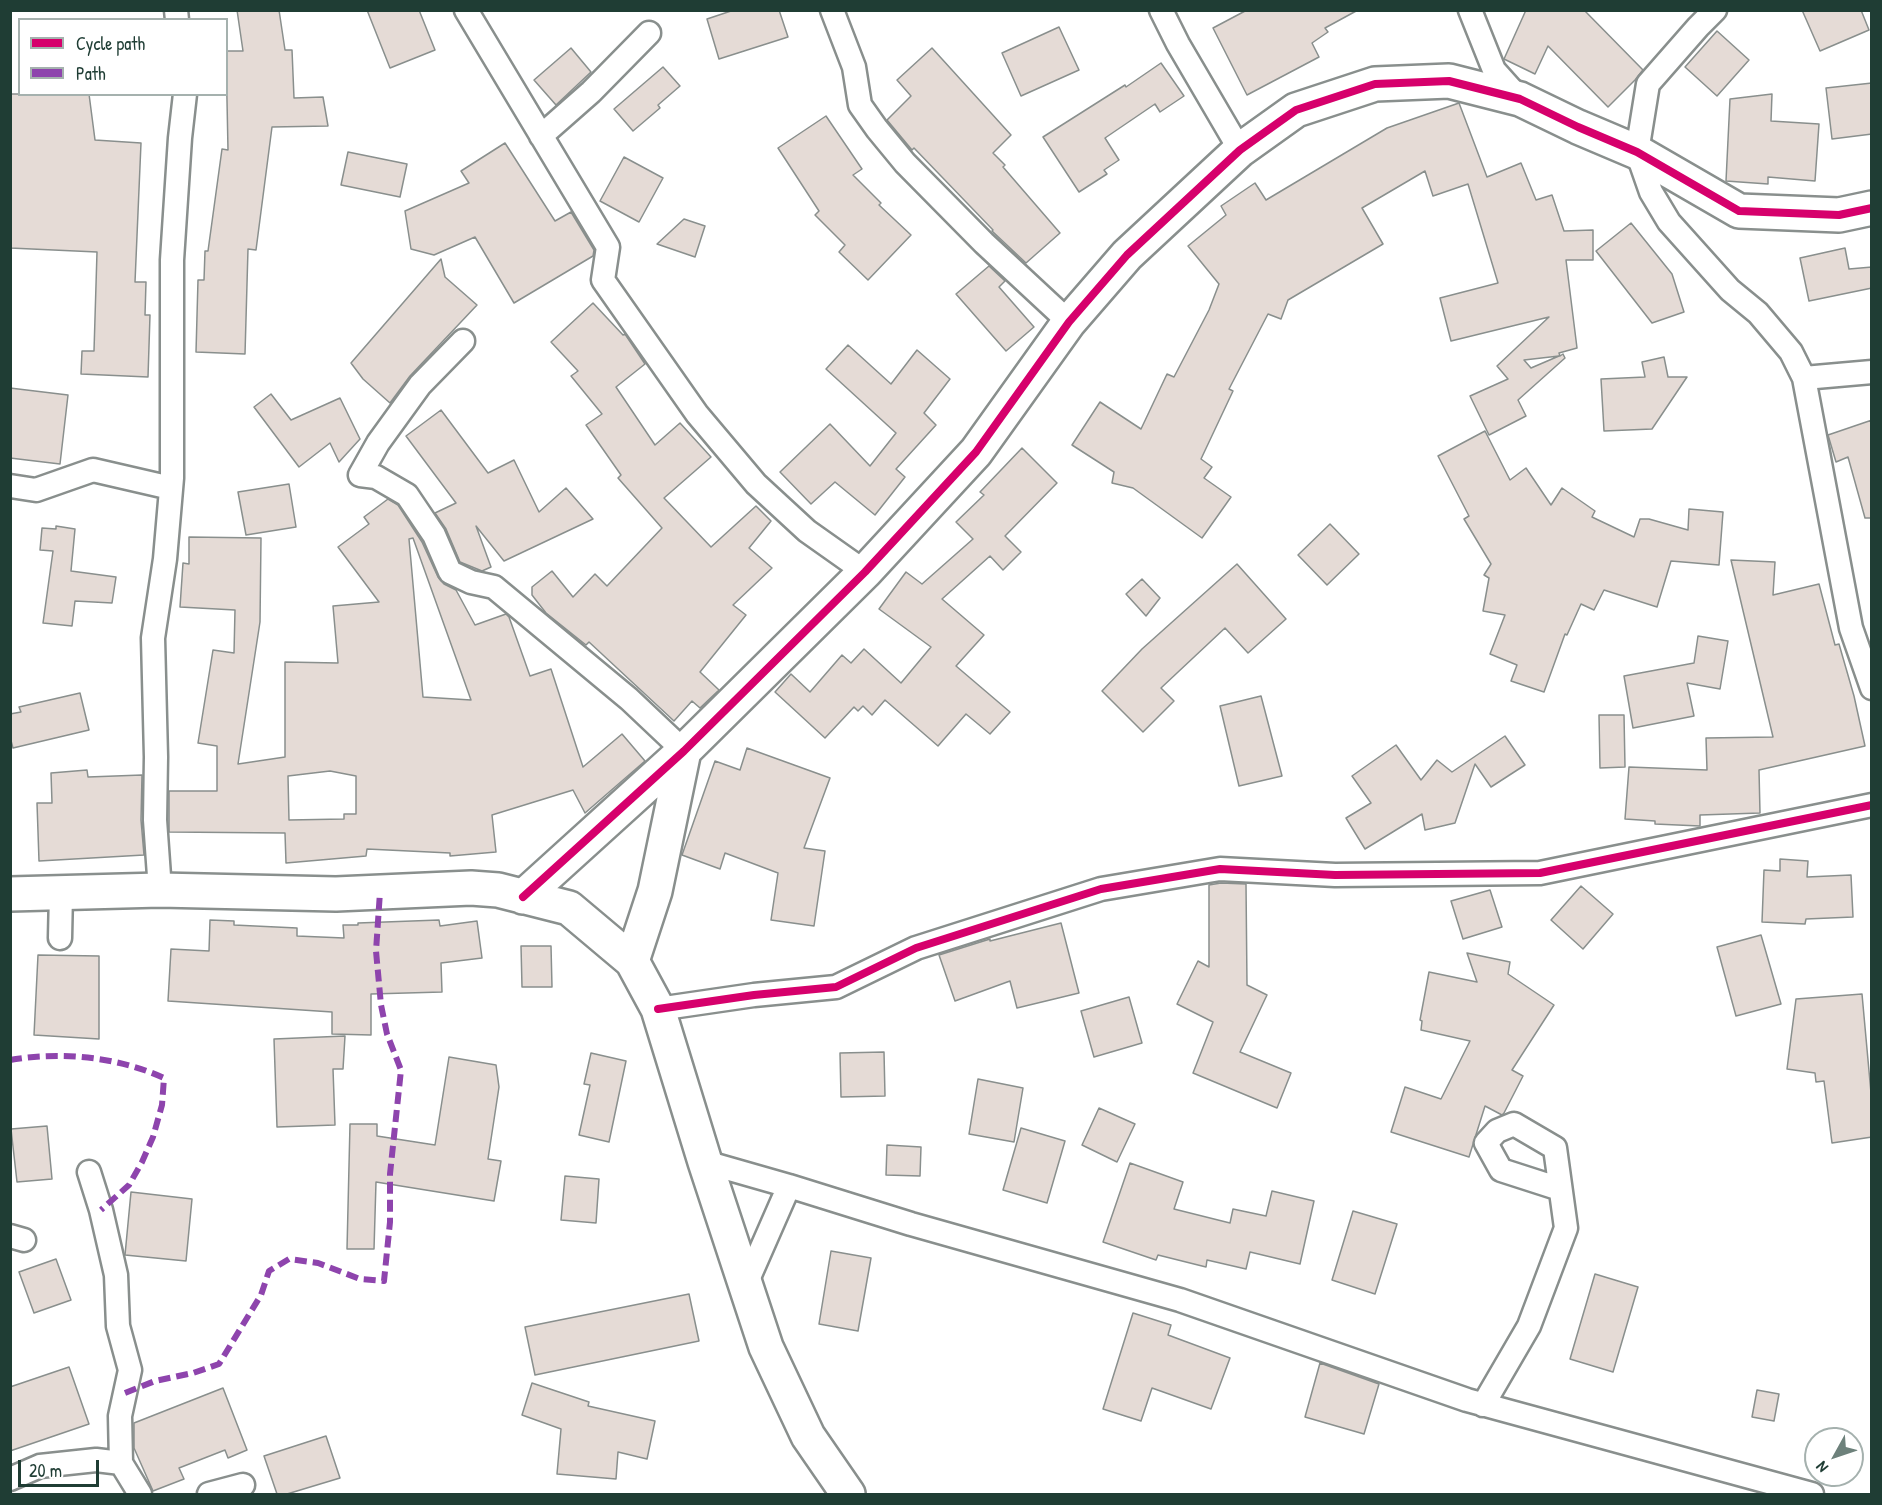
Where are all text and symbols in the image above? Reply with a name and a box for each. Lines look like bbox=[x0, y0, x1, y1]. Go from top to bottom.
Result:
legend bbox=[18, 18, 228, 96]
text: Cycle path bbox=[76, 31, 145, 56]
text: Path bbox=[76, 61, 105, 86]
north arrow bbox=[1804, 1427, 1864, 1487]
scale bar bbox=[21, 1448, 102, 1486]
text: N bbox=[1811, 1457, 1833, 1478]
text: 20 m bbox=[29, 1458, 62, 1483]

